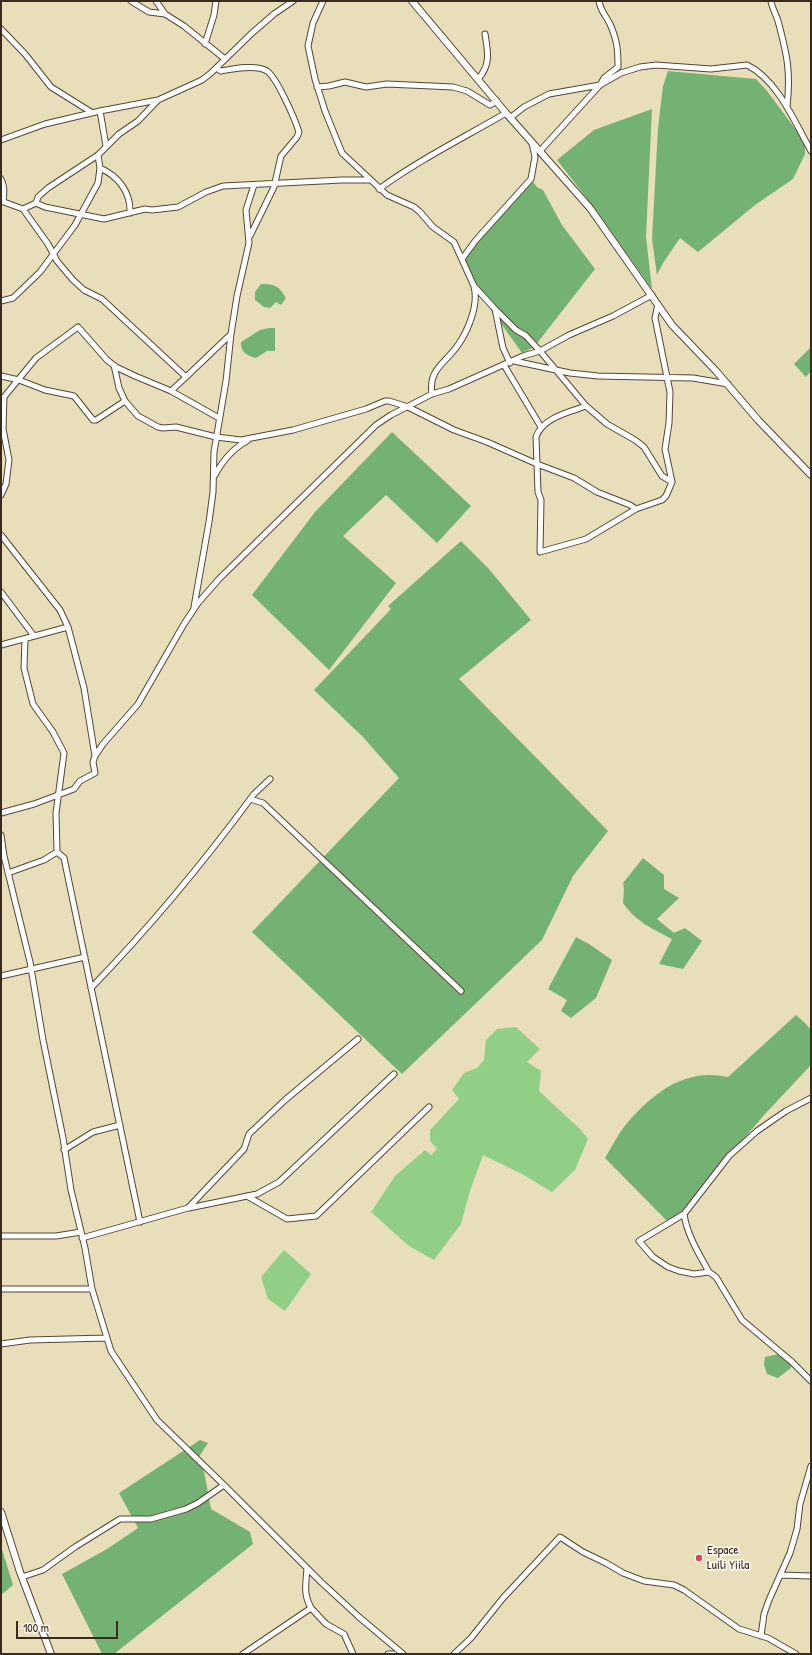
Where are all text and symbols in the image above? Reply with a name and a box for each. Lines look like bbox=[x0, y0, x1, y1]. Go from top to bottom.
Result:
place label: Espace Luili Yiila bbox=[707, 1543, 749, 1574]
marker: Espace Luili Yiila bbox=[694, 1553, 704, 1563]
scale bar bbox=[18, 1613, 120, 1639]
text: 100 m bbox=[23, 1619, 49, 1636]

